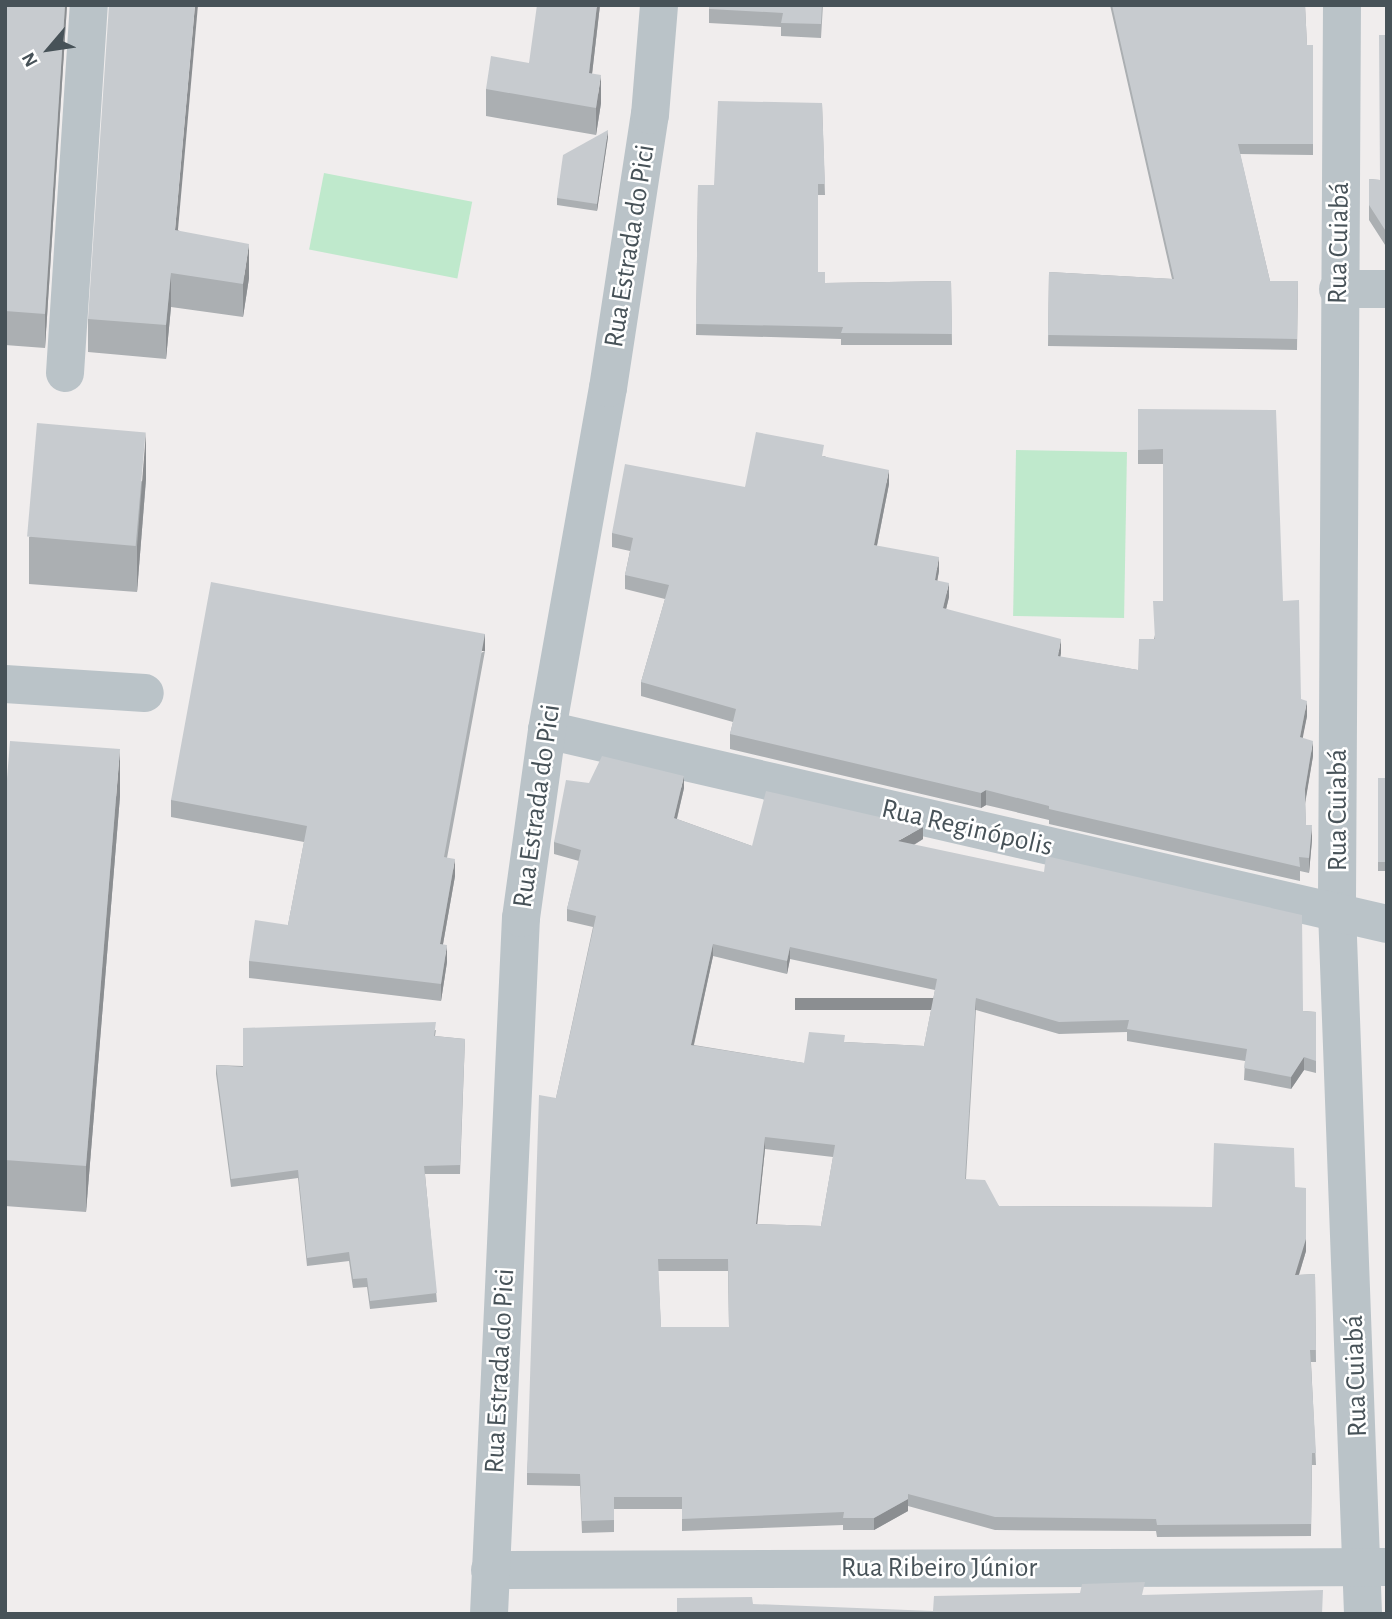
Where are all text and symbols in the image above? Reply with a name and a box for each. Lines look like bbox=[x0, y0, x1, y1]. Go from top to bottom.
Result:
north arrow bbox=[14, 14, 84, 84]
text: N bbox=[19, 49, 42, 70]
street label: Rua Estrada do Pici bbox=[597, 142, 663, 350]
street label: Rua Cuiabá bbox=[1321, 182, 1357, 304]
street label: Rua Estrada do Pici bbox=[506, 702, 568, 910]
street label: Rua Cuiabá bbox=[1321, 749, 1355, 871]
street label: Rua Reginópolis bbox=[878, 792, 1056, 864]
street label: Rua Estrada do Pici bbox=[478, 1268, 522, 1474]
street label: Rua Cuiabá bbox=[1337, 1314, 1375, 1438]
street label: Rua Ribeiro Júnior bbox=[841, 1551, 1037, 1585]

